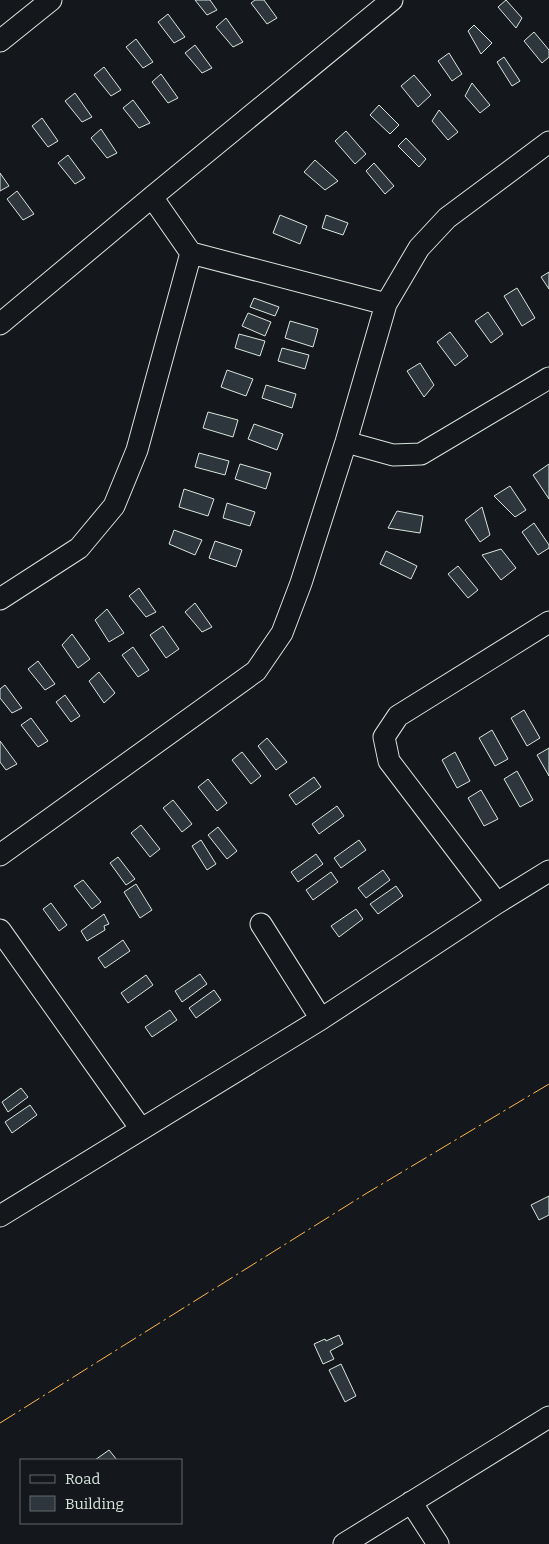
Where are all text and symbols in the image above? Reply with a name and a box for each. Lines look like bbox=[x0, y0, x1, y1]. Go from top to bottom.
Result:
legend bbox=[20, 1459, 182, 1524]
text: Road bbox=[65, 1470, 100, 1488]
text: Building bbox=[65, 1495, 124, 1513]

